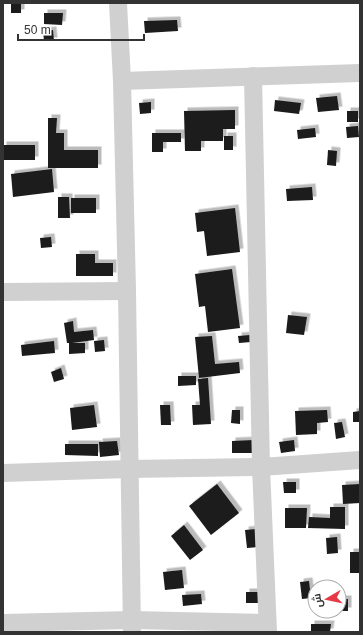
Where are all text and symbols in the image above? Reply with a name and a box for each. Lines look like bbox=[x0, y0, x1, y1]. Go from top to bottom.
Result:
scale bar bbox=[18, 16, 144, 42]
text: 50 m bbox=[24, 23, 51, 37]
north arrow bbox=[307, 579, 347, 619]
text: ش bbox=[310, 592, 325, 608]

